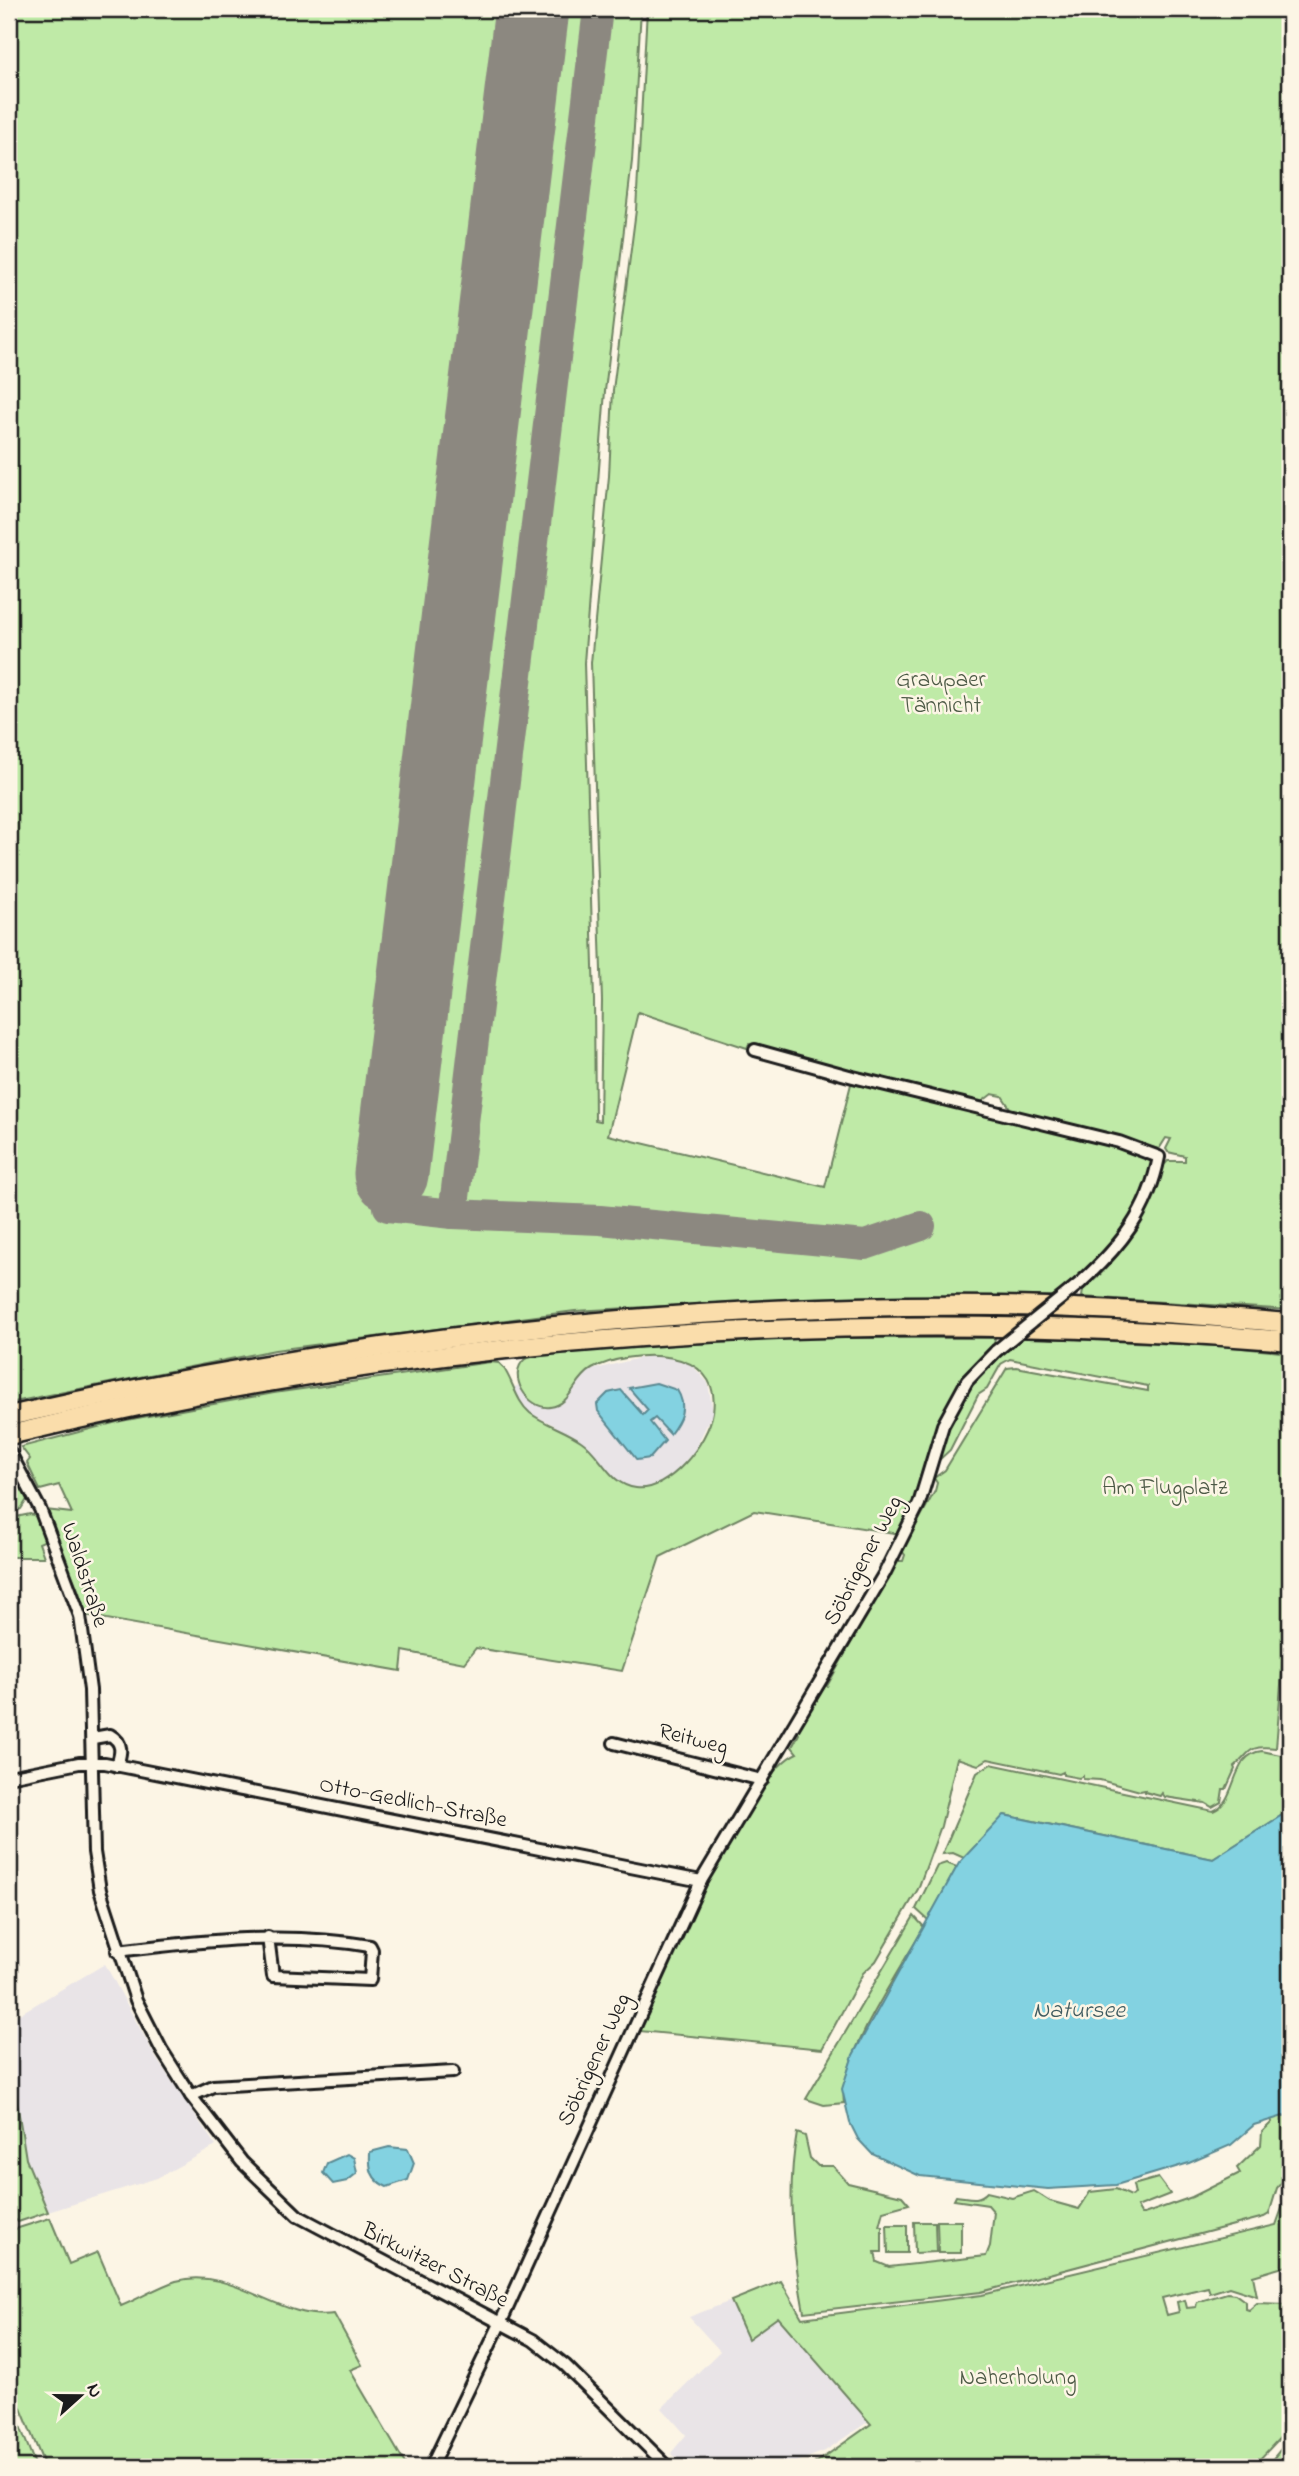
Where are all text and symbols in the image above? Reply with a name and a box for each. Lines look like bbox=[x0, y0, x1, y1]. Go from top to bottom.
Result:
park label: Graupaer Tännicht bbox=[896, 664, 987, 723]
park label: Am Flugplatz bbox=[1102, 1472, 1228, 1506]
street label: Söbrigener Weg bbox=[816, 1490, 913, 1632]
street label: Waldstraße bbox=[52, 1518, 117, 1632]
street label: Reitweg bbox=[654, 1715, 731, 1766]
street label: Otto-Gedlich-Straße bbox=[316, 1769, 511, 1838]
street label: Söbrigener Weg bbox=[550, 1988, 641, 2132]
water label: Natursee bbox=[1033, 1994, 1126, 2029]
street label: Birkwitzer Straße bbox=[355, 2214, 515, 2318]
north arrow bbox=[46, 2360, 116, 2430]
park label: Naherholung bbox=[959, 2362, 1077, 2396]
text: N bbox=[79, 2380, 109, 2402]

